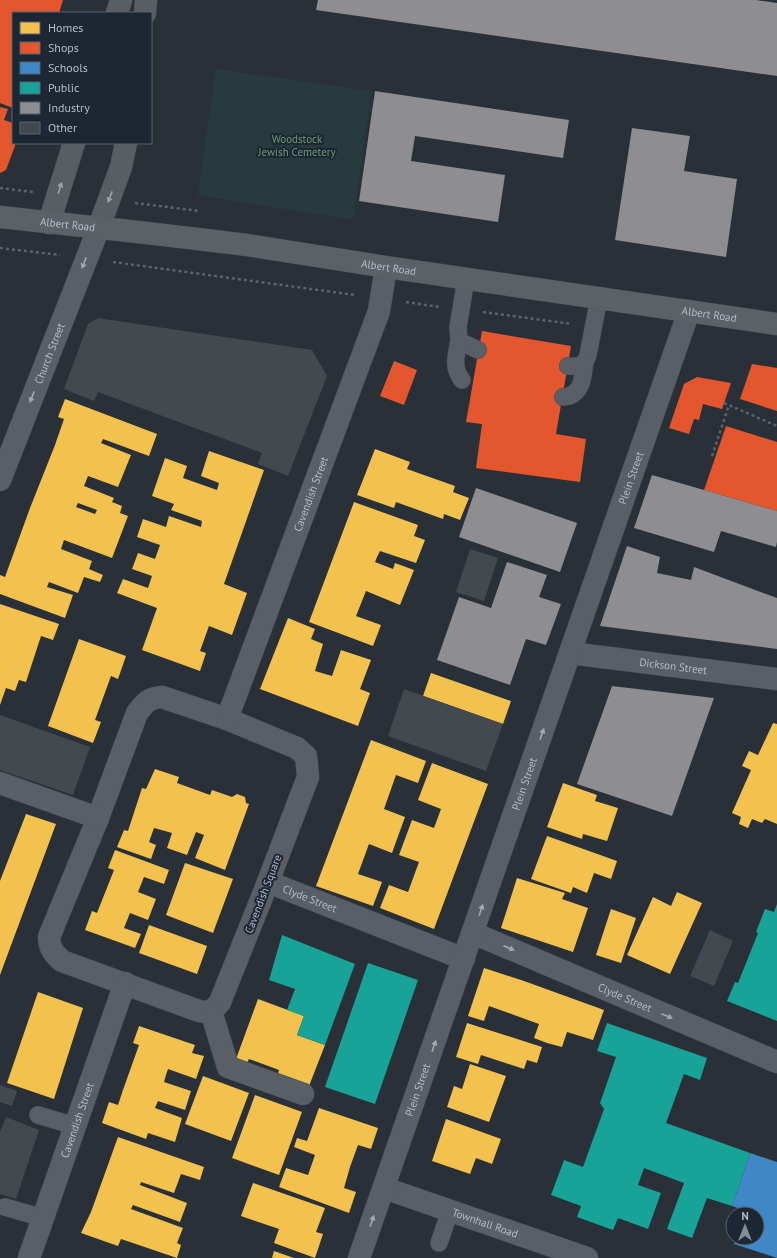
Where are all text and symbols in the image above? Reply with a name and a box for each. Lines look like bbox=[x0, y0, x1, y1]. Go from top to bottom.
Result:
legend bbox=[12, 12, 152, 144]
text: Homes bbox=[48, 20, 83, 35]
text: Shops bbox=[48, 40, 79, 55]
text: Schools bbox=[48, 60, 88, 75]
text: Public bbox=[48, 80, 80, 95]
text: Industry bbox=[48, 100, 90, 115]
text: Other bbox=[48, 120, 77, 135]
park label: Woodstock Jewish Cemetery bbox=[257, 132, 337, 159]
one-way arrow bbox=[57, 182, 63, 194]
one-way arrow bbox=[107, 191, 113, 203]
street label: Albert Road bbox=[39, 214, 96, 234]
street label: Albert Road bbox=[360, 256, 417, 278]
one-way arrow bbox=[80, 258, 86, 270]
street label: Albert Road bbox=[681, 303, 738, 325]
street label: Church Street bbox=[31, 321, 68, 386]
one-way arrow bbox=[28, 392, 34, 404]
street label: Plein Street bbox=[615, 449, 647, 506]
street label: Cavendish Street bbox=[290, 454, 331, 534]
street label: Dickson Street bbox=[639, 655, 708, 677]
one-way arrow bbox=[539, 728, 545, 740]
street label: Plein Street bbox=[509, 755, 540, 812]
street label: Cavendish Square bbox=[242, 852, 285, 935]
street label: Clyde Street bbox=[281, 881, 339, 916]
one-way arrow bbox=[478, 903, 484, 915]
one-way arrow bbox=[503, 945, 514, 951]
street label: Clyde Street bbox=[596, 980, 654, 1015]
one-way arrow bbox=[661, 1012, 673, 1019]
one-way arrow bbox=[431, 1039, 437, 1051]
street label: Plein Street bbox=[402, 1061, 433, 1118]
street label: Cavendish Street bbox=[57, 1080, 97, 1160]
street label: Townhall Road bbox=[450, 1205, 520, 1241]
north arrow bbox=[725, 1206, 765, 1246]
text: N bbox=[741, 1209, 749, 1223]
one-way arrow bbox=[369, 1215, 375, 1227]

